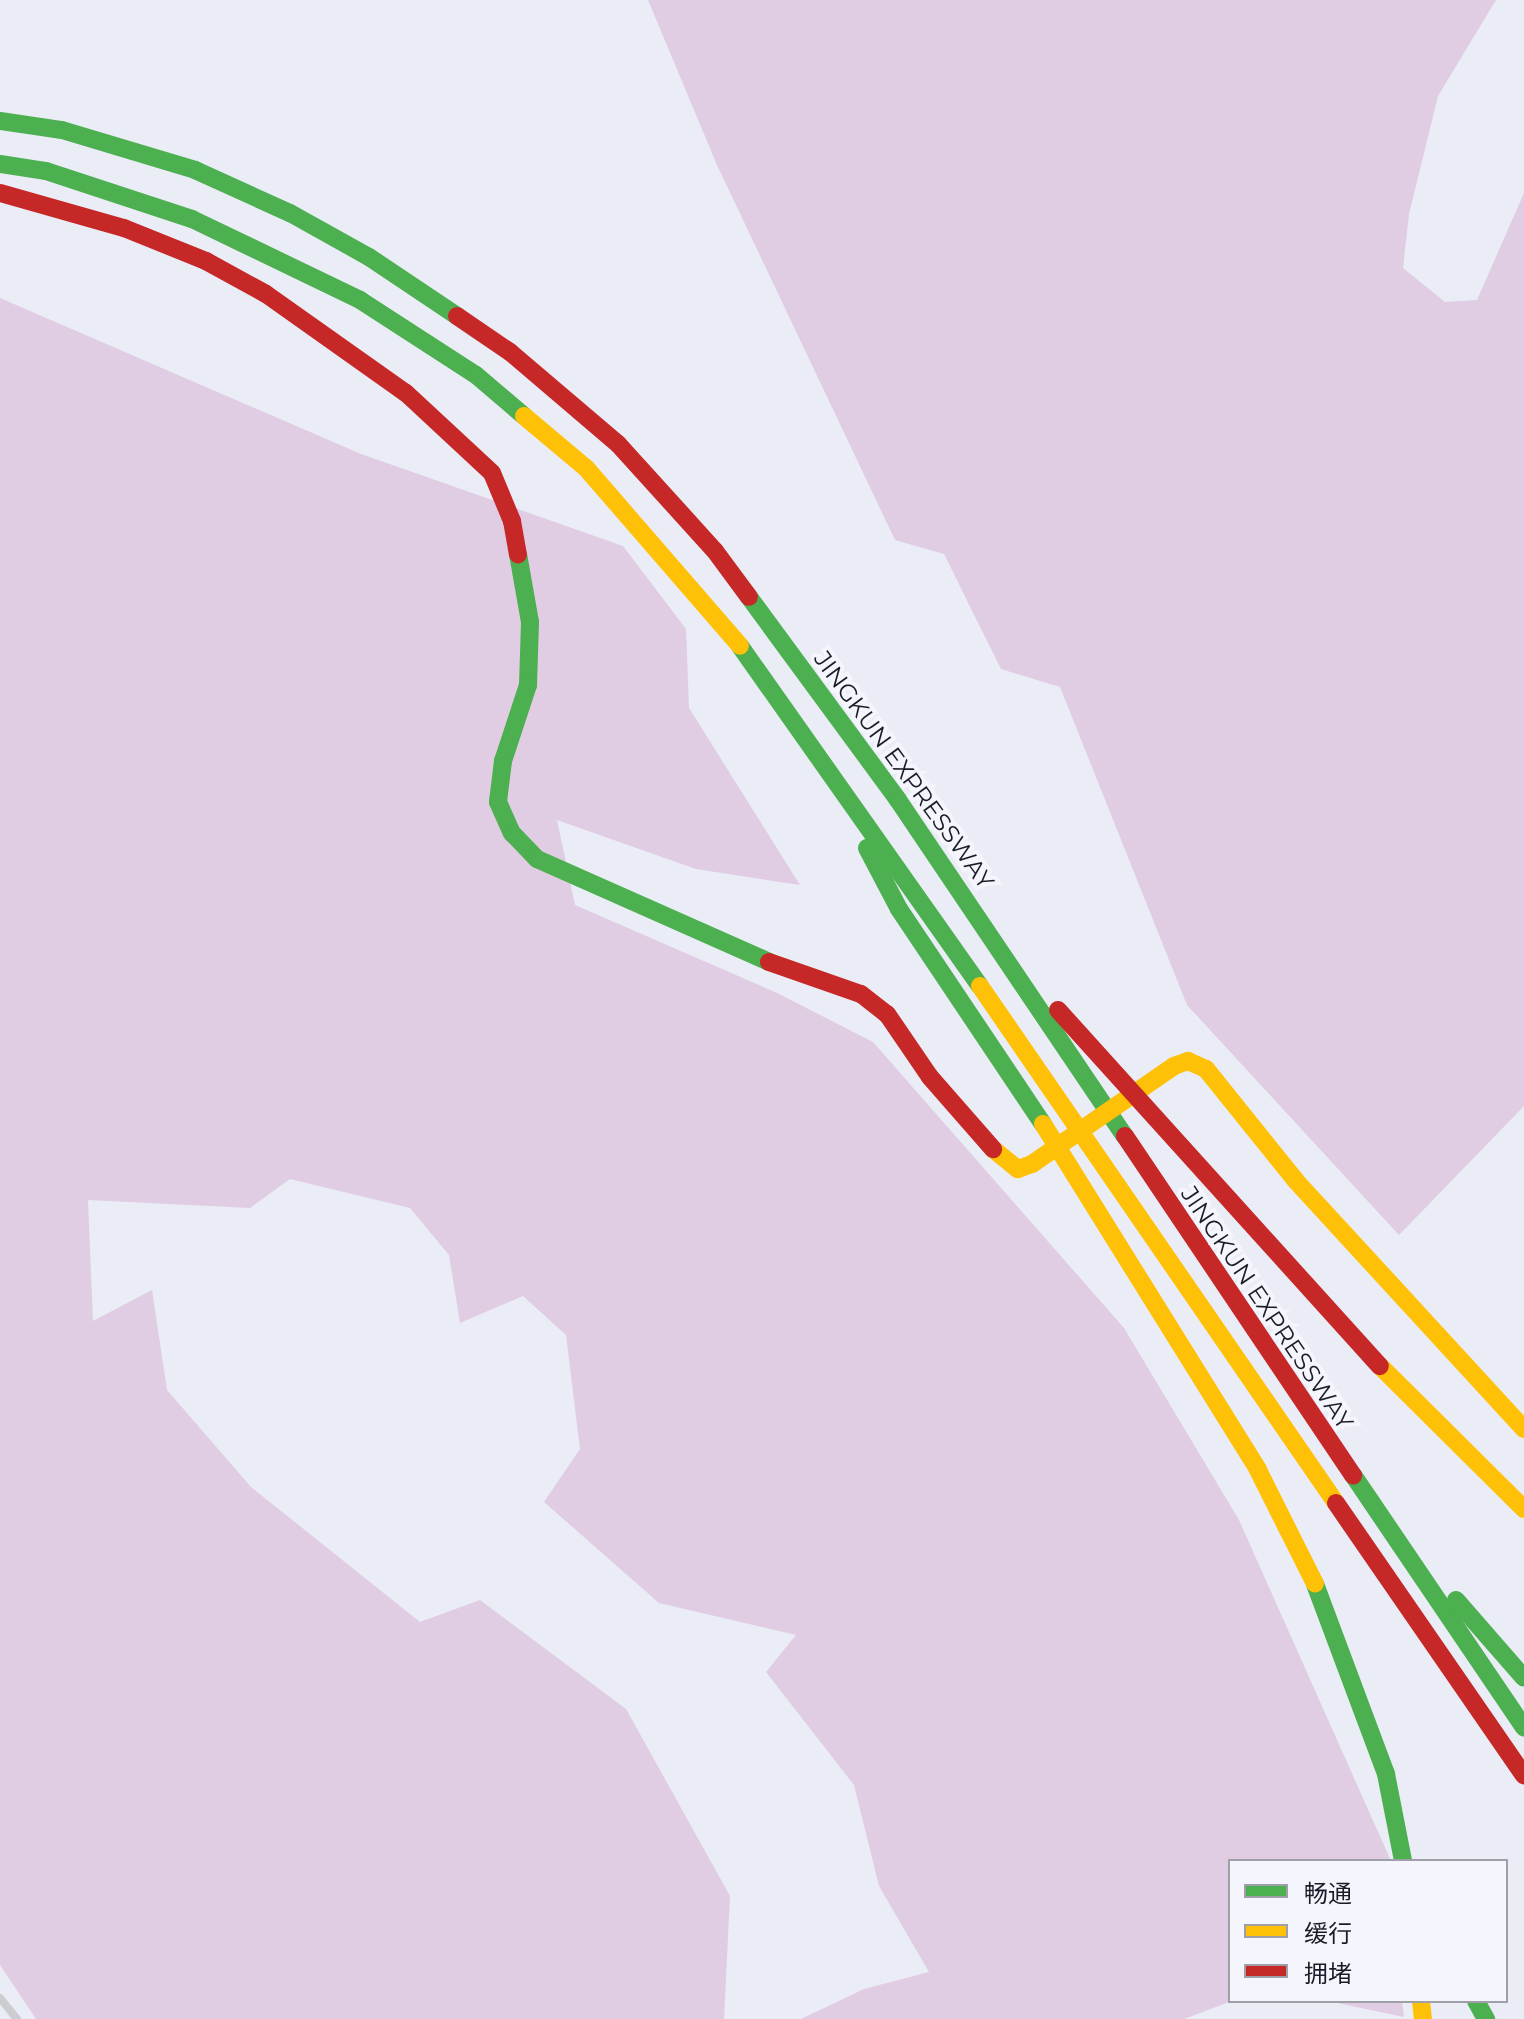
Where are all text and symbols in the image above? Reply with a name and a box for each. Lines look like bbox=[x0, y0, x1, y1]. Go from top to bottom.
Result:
street label: JINGKUN EXPRESSWAY bbox=[808, 645, 1000, 895]
street label: JINGKUN EXPRESSWAY bbox=[1175, 1181, 1359, 1435]
legend bbox=[1228, 1859, 1508, 2003]
text: 畅通 bbox=[1304, 1879, 1352, 1908]
text: 缓行 bbox=[1304, 1919, 1352, 1948]
text: 拥堵 bbox=[1304, 1959, 1352, 1988]

